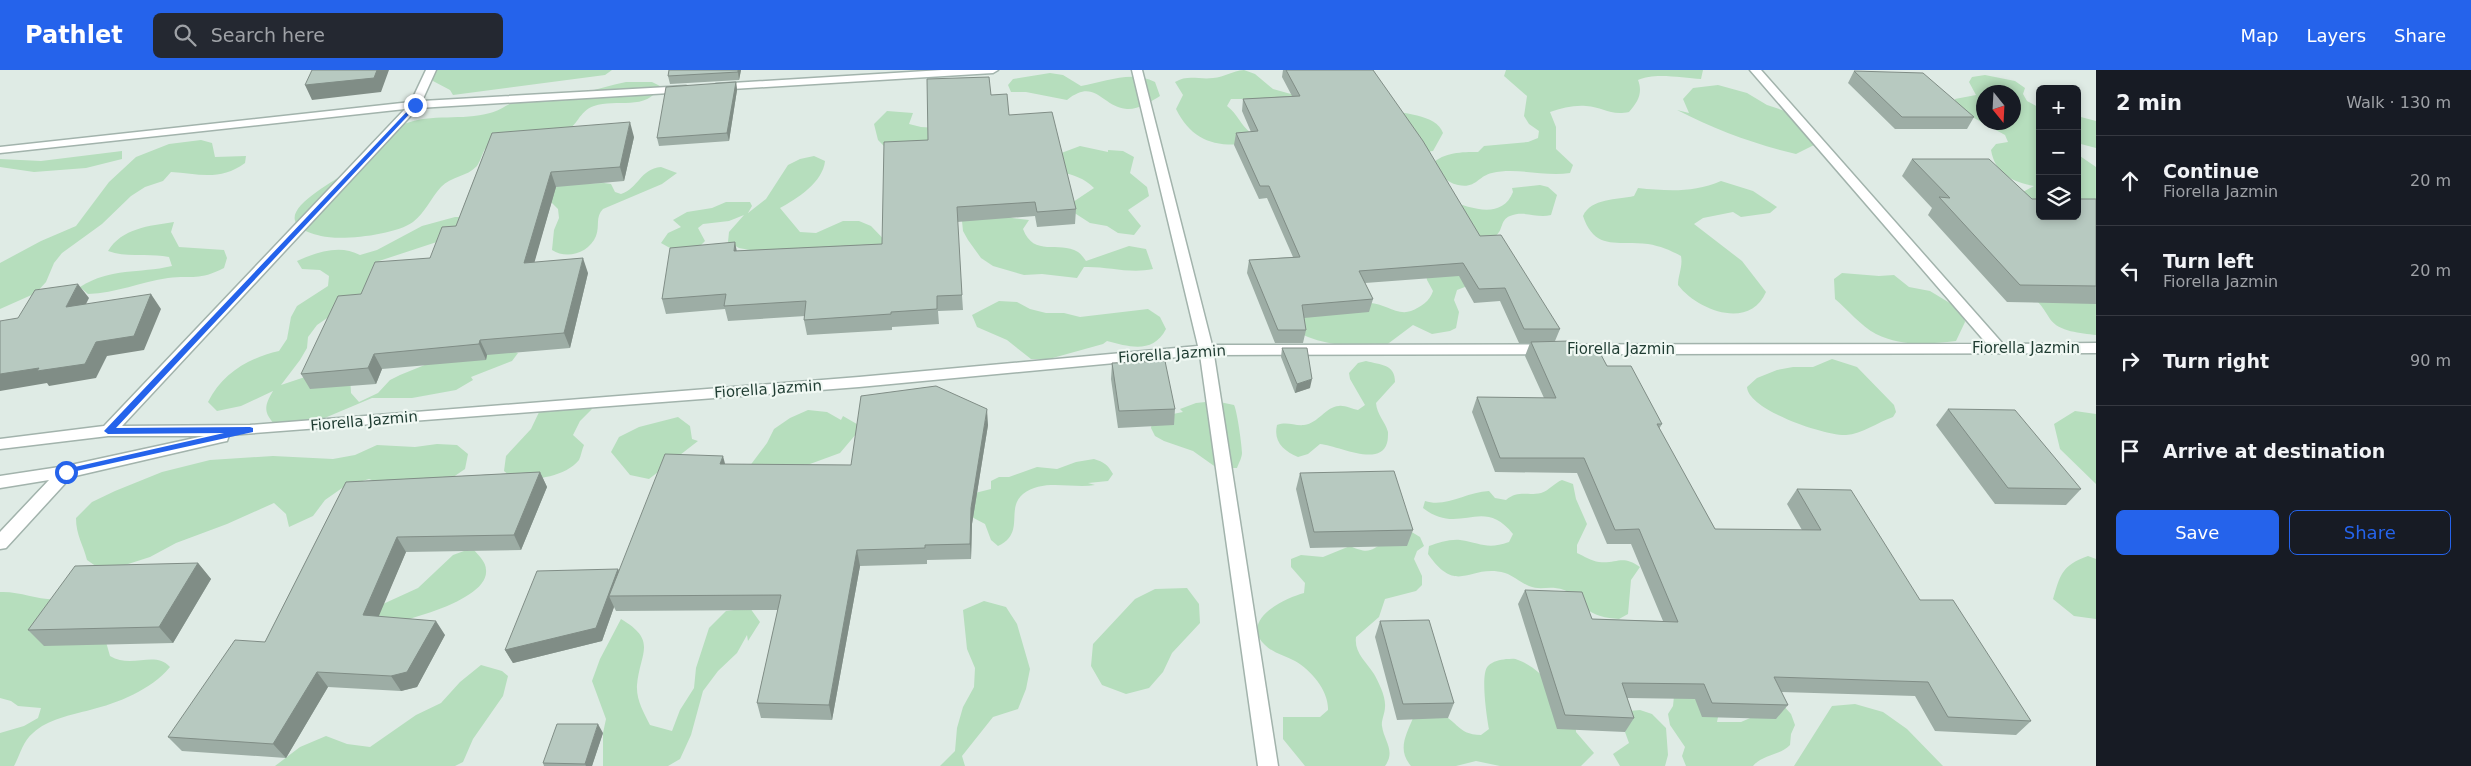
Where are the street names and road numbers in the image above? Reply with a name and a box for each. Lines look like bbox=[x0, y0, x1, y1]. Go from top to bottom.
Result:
street label: Fiorella Jazmin bbox=[1972, 339, 2080, 357]
street label: Fiorella Jazmin bbox=[1567, 340, 1675, 358]
street label: Fiorella Jazmin bbox=[1117, 341, 1227, 367]
street label: Fiorella Jazmin bbox=[713, 376, 823, 402]
street label: Fiorella Jazmin bbox=[309, 407, 419, 435]

